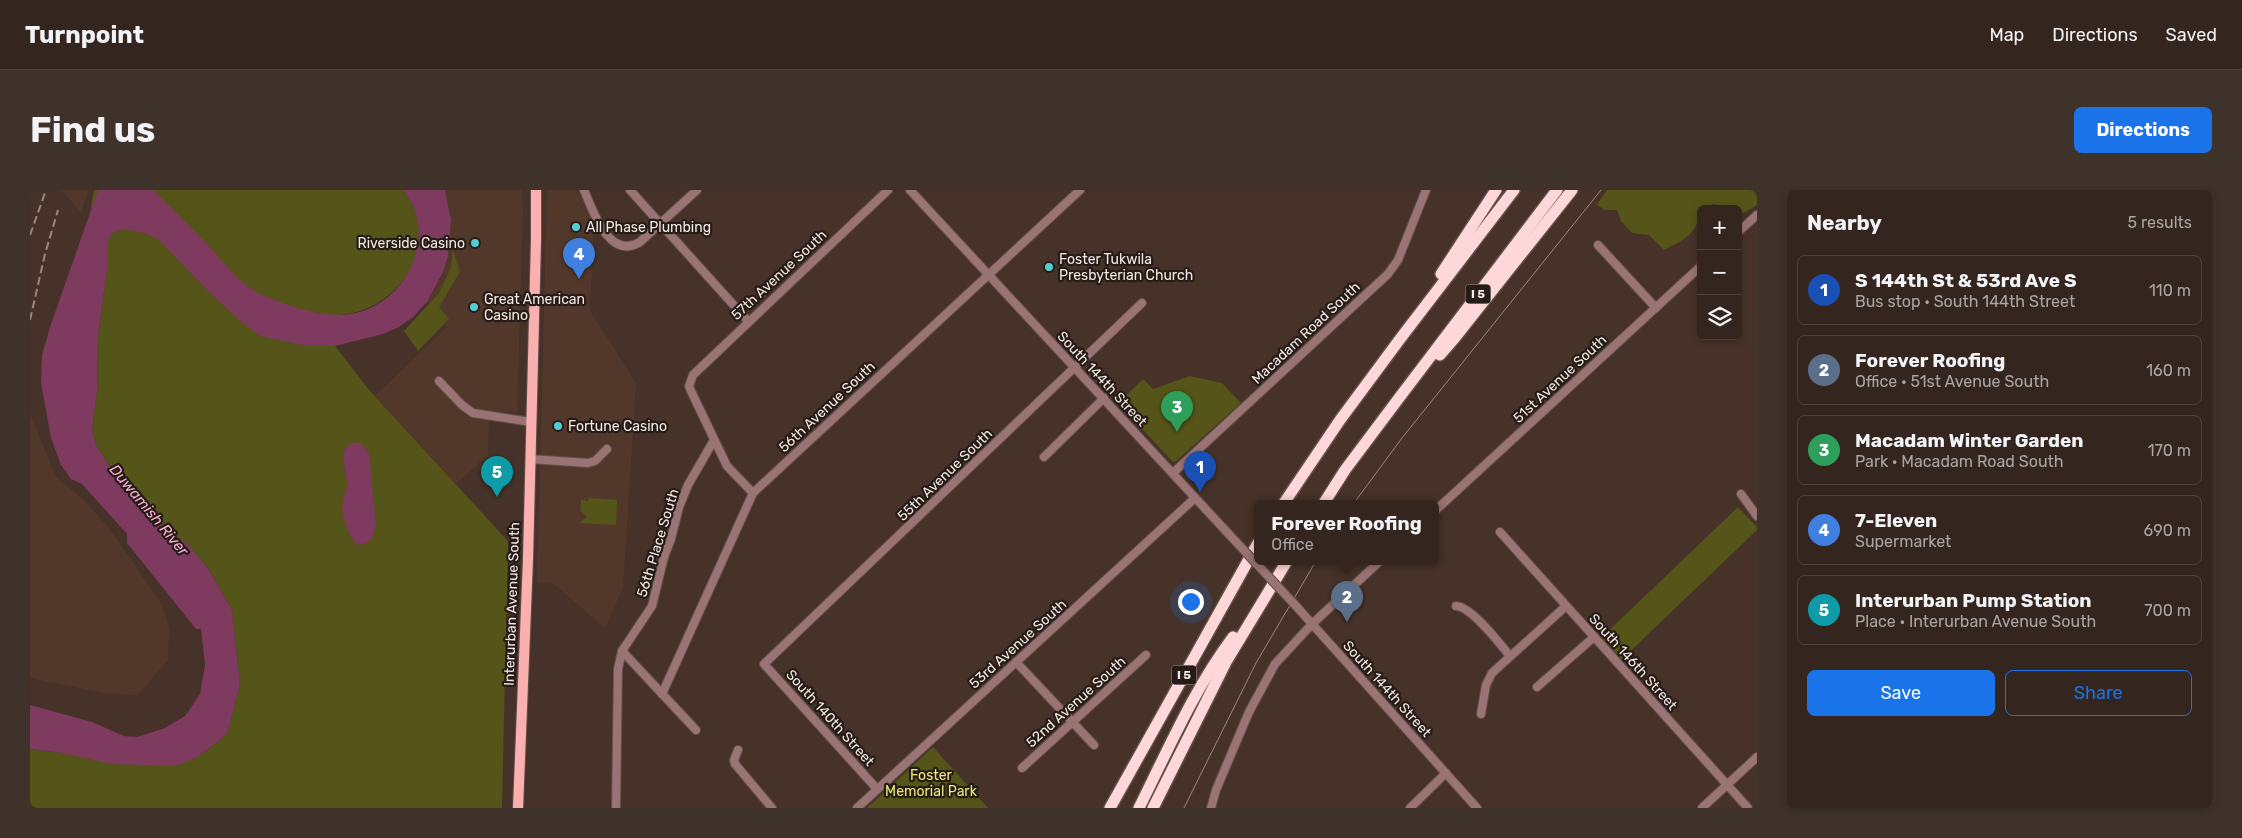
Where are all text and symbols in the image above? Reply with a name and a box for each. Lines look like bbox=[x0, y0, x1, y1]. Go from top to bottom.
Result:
text: Turnpoint bbox=[25, 21, 144, 49]
text: Map bbox=[1989, 24, 2024, 46]
text: Directions bbox=[2052, 24, 2138, 46]
text: Saved bbox=[2166, 24, 2217, 46]
button: Directions bbox=[2074, 107, 2212, 153]
text: Find us bbox=[30, 109, 155, 151]
map controls bbox=[1697, 205, 1742, 340]
button: + bbox=[1697, 205, 1742, 250]
text: Nearby bbox=[1807, 210, 1882, 235]
text: 5 results bbox=[2128, 213, 2192, 232]
place label: All Phase Plumbing bbox=[586, 219, 711, 236]
marker: All Phase Plumbing bbox=[570, 221, 582, 233]
street label: 57th Avenue South bbox=[728, 226, 830, 324]
place label: Riverside Casino bbox=[358, 235, 465, 252]
marker: Riverside Casino bbox=[469, 237, 481, 249]
pin: 4 bbox=[563, 238, 595, 279]
button: − bbox=[1697, 250, 1742, 295]
place label: Foster Tukwila Presbyterian Church bbox=[1059, 251, 1193, 284]
marker: Foster Tukwila Presbyterian Church bbox=[1043, 261, 1055, 273]
text: S 144th St & 53rd Ave S bbox=[1855, 269, 2077, 292]
street label: Macadam Road South bbox=[1248, 278, 1364, 388]
text: 1 bbox=[1820, 281, 1828, 300]
text: 110 m bbox=[2149, 281, 2191, 300]
road number: I 5 bbox=[1466, 285, 1490, 304]
place label: Great American Casino bbox=[484, 291, 585, 324]
text: Bus stop · South 144th Street bbox=[1855, 292, 2075, 311]
button: layers bbox=[1697, 295, 1742, 340]
marker: Great American Casino bbox=[468, 301, 480, 313]
street label: South 144th Street bbox=[1054, 328, 1151, 430]
street label: 51st Avenue South bbox=[1510, 331, 1610, 427]
text: Forever Roofing bbox=[1855, 349, 2005, 372]
street label: 56th Avenue South bbox=[775, 358, 879, 456]
text: 2 bbox=[1819, 361, 1829, 380]
text: 160 m bbox=[2146, 361, 2191, 380]
text: Office · 51st Avenue South bbox=[1855, 372, 2049, 391]
pin: 3 bbox=[1161, 391, 1193, 432]
place label: Fortune Casino bbox=[568, 418, 667, 435]
marker: Fortune Casino bbox=[552, 420, 564, 432]
street label: 55th Avenue South bbox=[894, 425, 996, 525]
text: Macadam Winter Garden bbox=[1855, 429, 2084, 452]
text: 3 bbox=[1819, 441, 1829, 460]
text: 170 m bbox=[2148, 441, 2191, 460]
pin: 1 bbox=[1184, 451, 1216, 492]
text: Park · Macadam Road South bbox=[1855, 452, 2064, 471]
pin: 5 bbox=[481, 456, 513, 497]
water label: Duwamish River bbox=[106, 461, 193, 560]
street label: 56th Place South bbox=[633, 487, 683, 599]
popup bbox=[1254, 500, 1439, 565]
text: 7-Eleven bbox=[1855, 509, 1937, 532]
text: Forever Roofing bbox=[1271, 512, 1422, 535]
text: 4 bbox=[1819, 521, 1829, 540]
text: 690 m bbox=[2144, 521, 2191, 540]
street label: Interurban Avenue South bbox=[501, 522, 523, 686]
text: Supermarket bbox=[1855, 532, 1951, 551]
text: Office bbox=[1271, 535, 1314, 554]
pin: 2 bbox=[1331, 581, 1363, 622]
your location bbox=[1178, 589, 1204, 615]
text: Interurban Pump Station bbox=[1855, 589, 2092, 612]
street label: 53rd Avenue South bbox=[966, 596, 1070, 692]
text: 5 bbox=[1819, 601, 1829, 620]
text: 700 m bbox=[2144, 601, 2191, 620]
street label: South 146th Street bbox=[1585, 610, 1681, 714]
text: Place · Interurban Avenue South bbox=[1855, 612, 2096, 631]
street label: South 144th Street bbox=[1339, 637, 1435, 741]
street label: 52nd Avenue South bbox=[1023, 653, 1129, 751]
street label: South 140th Street bbox=[782, 666, 878, 770]
road number: I 5 bbox=[1172, 666, 1196, 684]
button: Save bbox=[1807, 670, 1995, 716]
button: Share bbox=[2005, 670, 2192, 716]
park label: Foster Memorial Park bbox=[885, 767, 978, 800]

